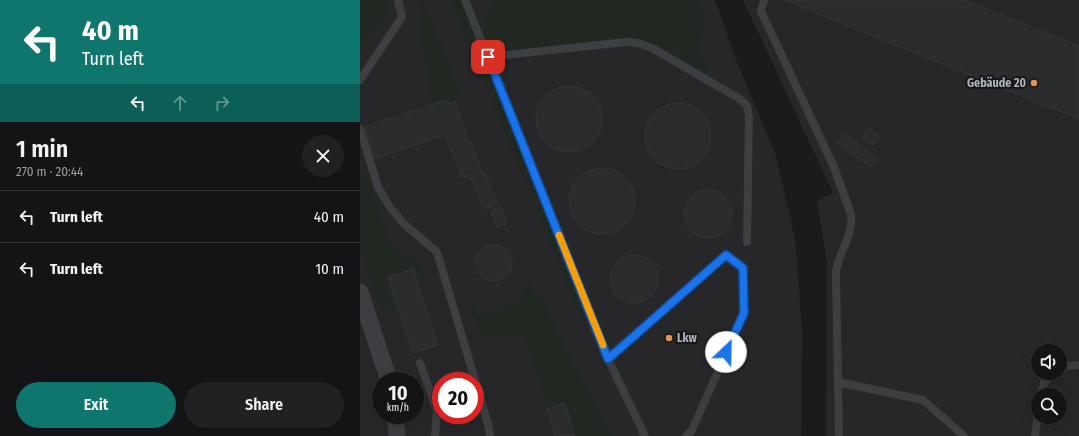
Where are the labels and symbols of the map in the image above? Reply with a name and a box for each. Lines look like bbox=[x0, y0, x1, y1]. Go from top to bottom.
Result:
pin bbox=[471, 40, 505, 74]
place label: Gebäude 20 bbox=[967, 76, 1026, 90]
marker: Gebäude 20 bbox=[1029, 78, 1039, 88]
place label: Lkw bbox=[677, 331, 698, 345]
position arrow bbox=[705, 331, 747, 373]
marker: Lkw bbox=[664, 333, 674, 343]
speed limit sign: 20 bbox=[432, 372, 484, 424]

